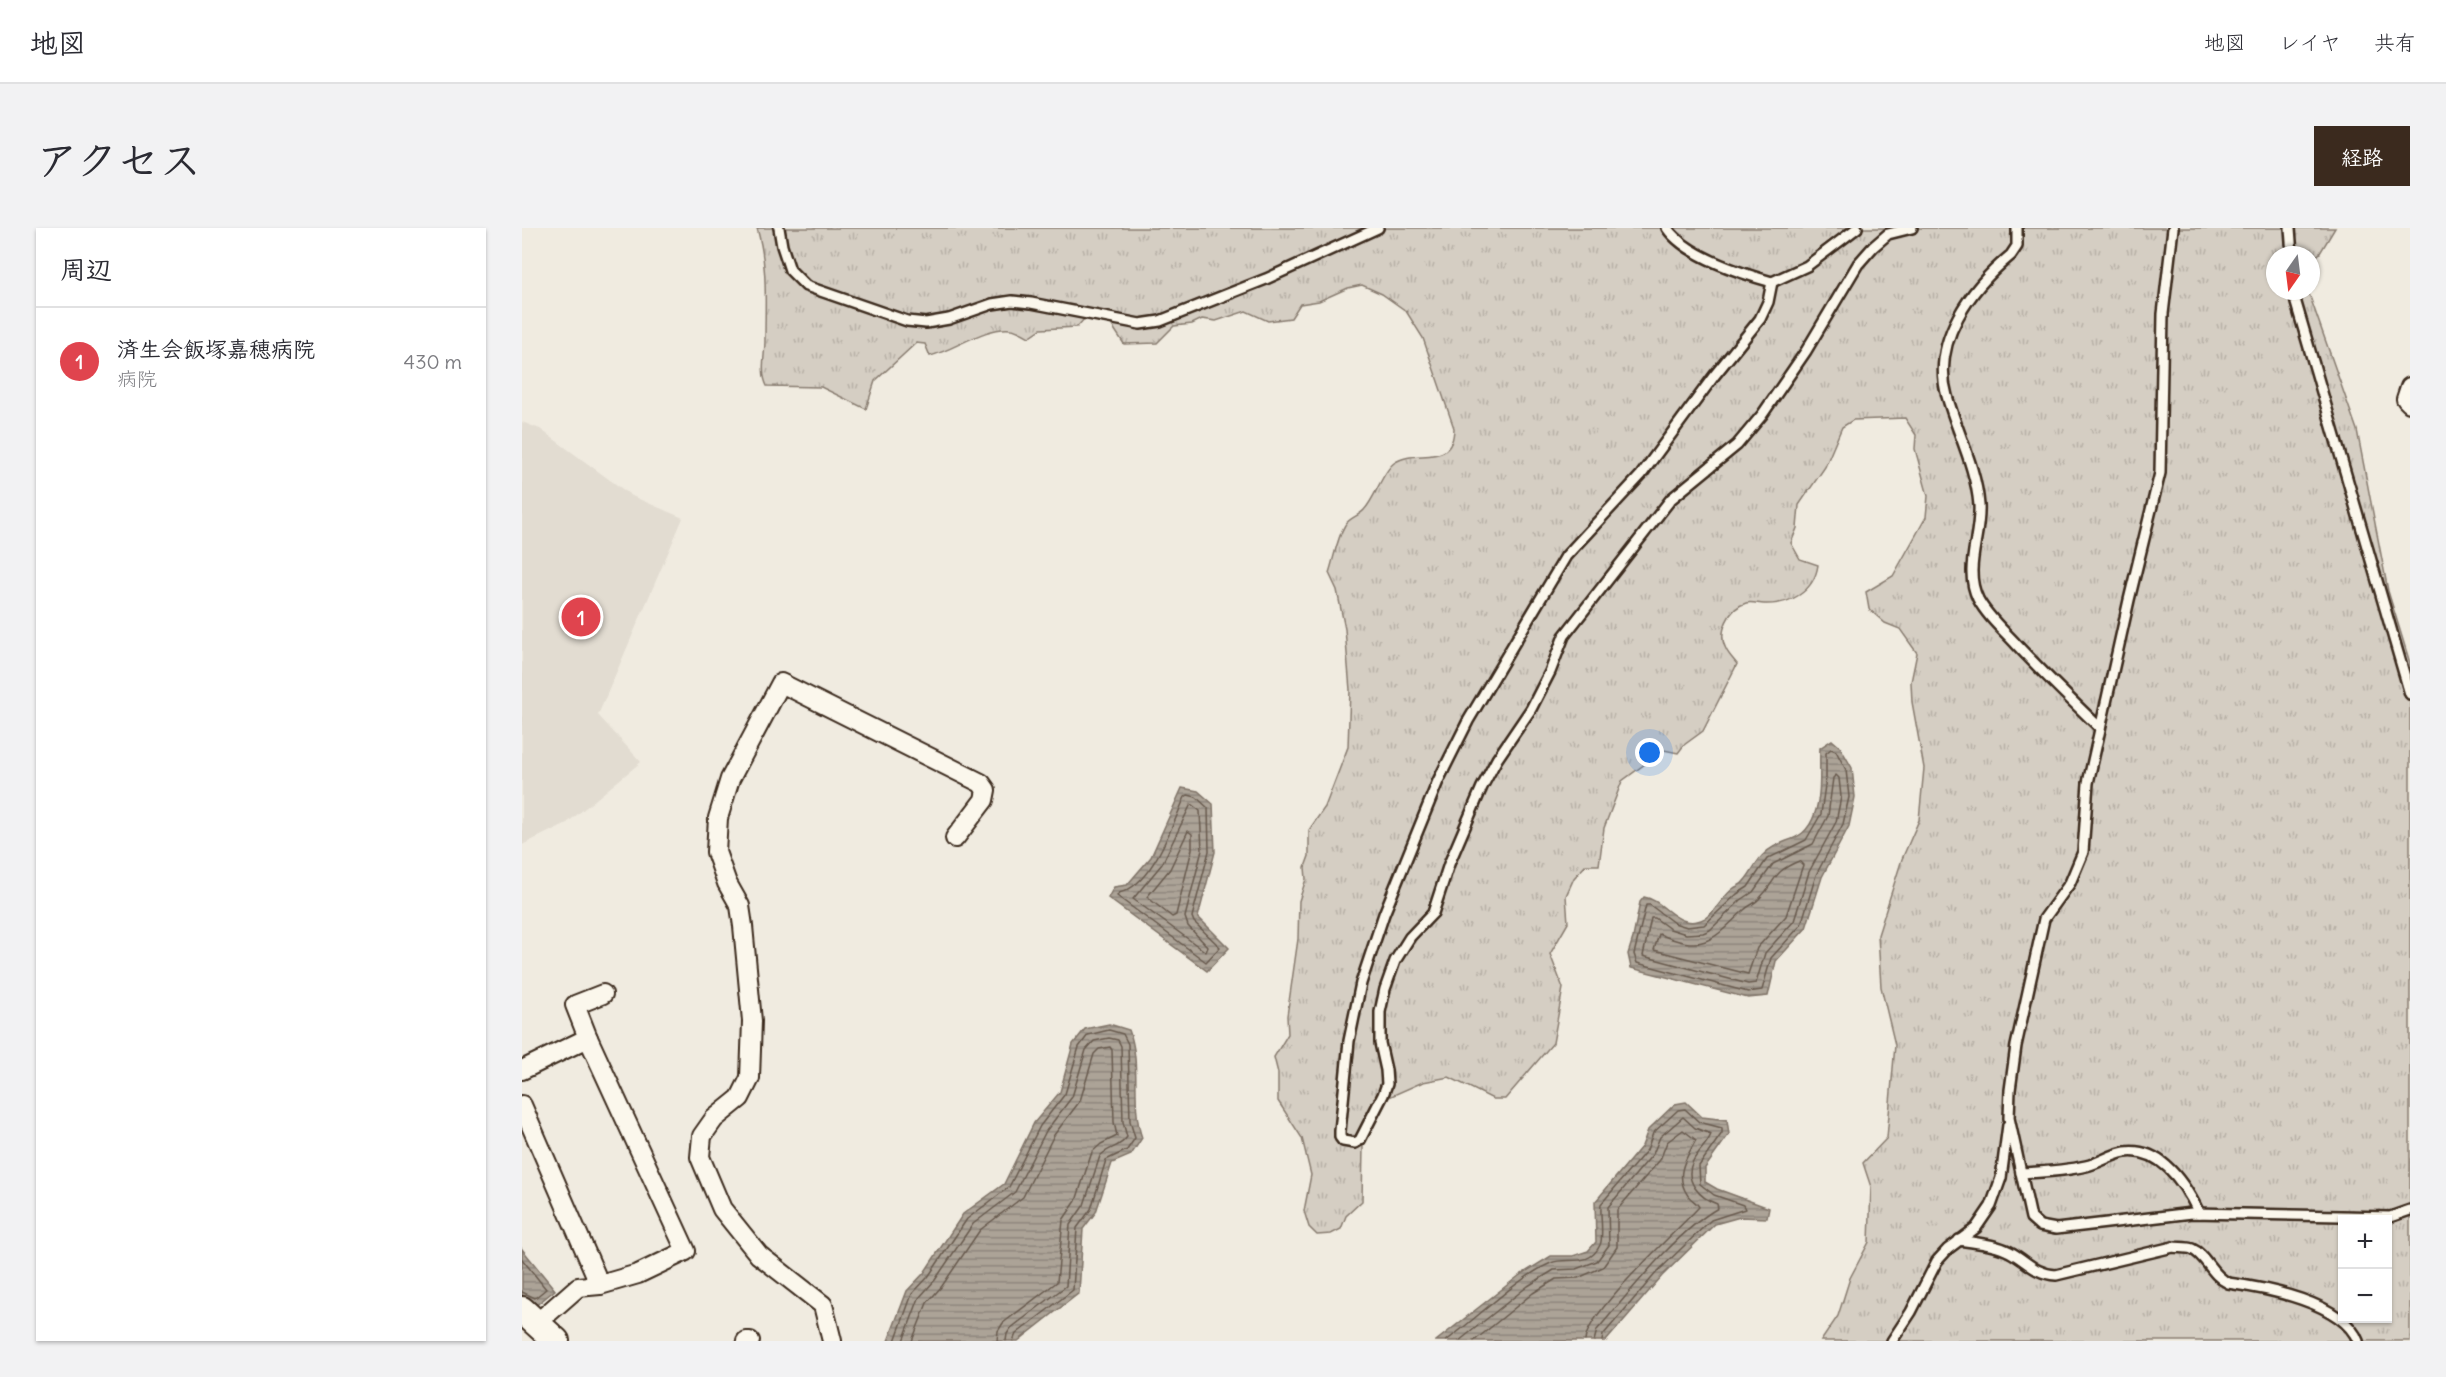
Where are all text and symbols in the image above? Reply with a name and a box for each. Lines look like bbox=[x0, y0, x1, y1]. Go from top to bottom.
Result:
text: 地図 bbox=[30, 25, 86, 61]
text: 地図 bbox=[2204, 29, 2246, 56]
text: レイヤ bbox=[2279, 29, 2341, 56]
text: 共有 bbox=[2374, 29, 2416, 56]
button: 経路 bbox=[2314, 126, 2410, 186]
text: アクセス bbox=[36, 134, 201, 186]
north arrow bbox=[2266, 246, 2320, 300]
text: 周辺 bbox=[60, 253, 112, 286]
text: 済生会飯塚嘉穂病院 bbox=[117, 335, 315, 363]
text: 1 bbox=[76, 349, 83, 374]
text: 430 m bbox=[404, 349, 462, 374]
text: 病院 bbox=[117, 366, 157, 391]
pin: 1 bbox=[562, 594, 600, 640]
your location bbox=[1635, 738, 1664, 767]
map controls bbox=[2338, 1215, 2392, 1323]
button: + bbox=[2338, 1215, 2392, 1269]
button: − bbox=[2338, 1269, 2392, 1323]

